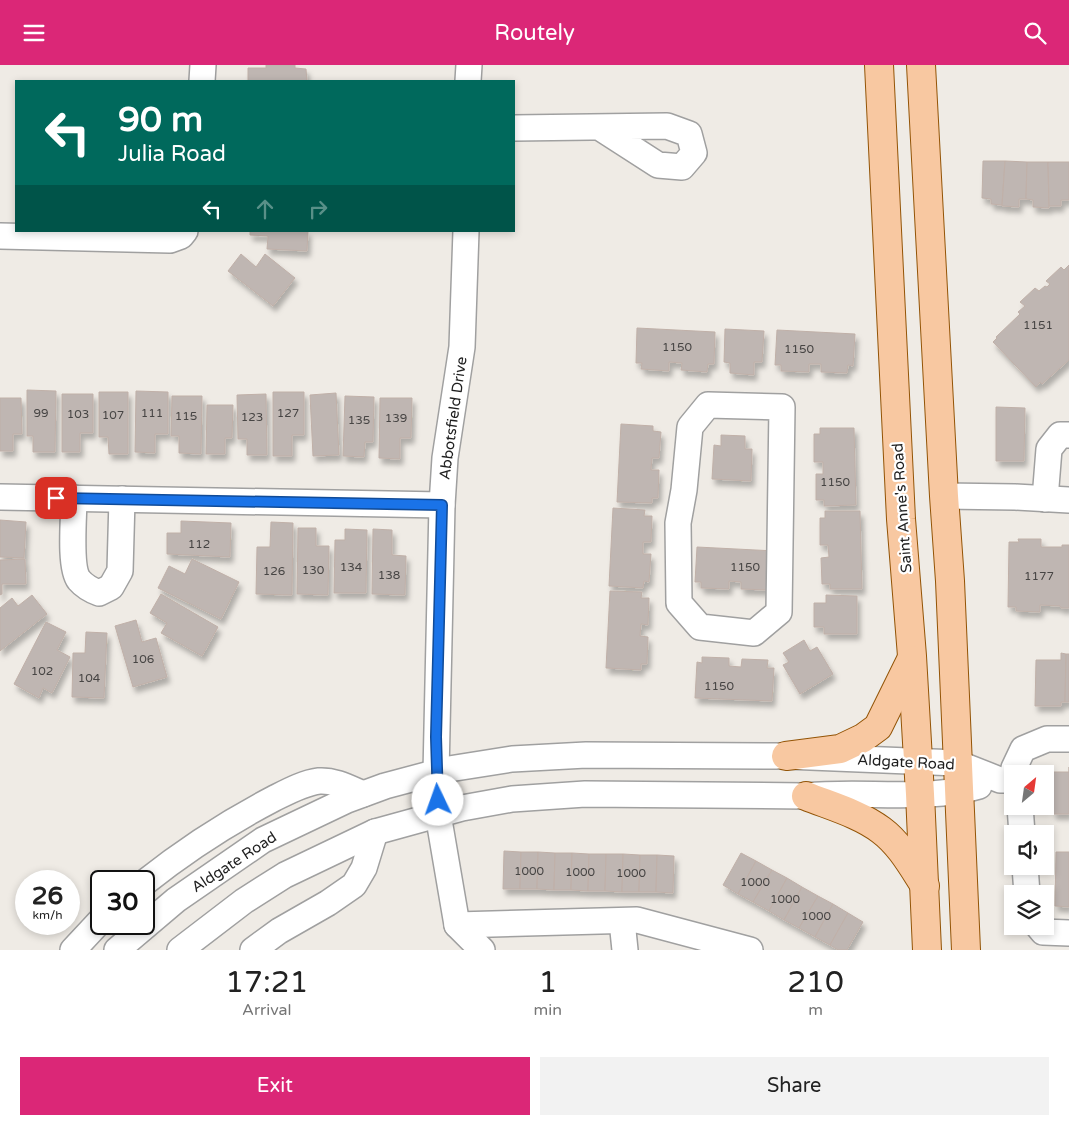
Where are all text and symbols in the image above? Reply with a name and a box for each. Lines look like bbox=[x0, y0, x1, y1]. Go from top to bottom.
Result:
icon: menu bbox=[20, 19, 48, 47]
icon: search bbox=[1021, 19, 1049, 47]
text: Routely bbox=[494, 20, 575, 46]
text: 90 m bbox=[118, 99, 203, 141]
icon: left bbox=[35, 100, 100, 165]
text: Julia Road bbox=[118, 141, 226, 167]
icon: left bbox=[198, 195, 226, 223]
icon: ahead bbox=[251, 195, 279, 223]
icon: right bbox=[304, 195, 332, 223]
house number: 1151 bbox=[1023, 318, 1053, 332]
house number: 1150 bbox=[662, 340, 693, 354]
house number: 1150 bbox=[784, 342, 815, 356]
street label: Abbotsfield Drive bbox=[435, 355, 471, 481]
house number: 99 bbox=[33, 406, 49, 420]
house number: 111 bbox=[141, 406, 163, 420]
house number: 127 bbox=[277, 406, 299, 420]
house number: 103 bbox=[67, 407, 89, 421]
house number: 107 bbox=[102, 408, 124, 422]
house number: 115 bbox=[175, 409, 197, 423]
house number: 123 bbox=[241, 410, 263, 424]
house number: 139 bbox=[385, 411, 407, 425]
house number: 135 bbox=[348, 413, 370, 427]
street label: Saint Anne's Road bbox=[888, 443, 916, 573]
house number: 1150 bbox=[820, 475, 851, 489]
pin bbox=[35, 477, 77, 519]
icon: arrive bbox=[42, 484, 70, 512]
house number: 112 bbox=[188, 537, 210, 551]
house number: 134 bbox=[340, 560, 363, 574]
house number: 1150 bbox=[730, 560, 761, 574]
house number: 130 bbox=[302, 563, 325, 577]
house number: 126 bbox=[263, 564, 285, 578]
house number: 138 bbox=[378, 568, 400, 582]
house number: 1177 bbox=[1024, 569, 1054, 583]
house number: 106 bbox=[132, 652, 154, 666]
house number: 102 bbox=[31, 664, 53, 678]
house number: 104 bbox=[78, 671, 101, 685]
house number: 1150 bbox=[704, 679, 735, 693]
street label: Aldgate Road bbox=[857, 750, 955, 774]
north arrow bbox=[1004, 765, 1054, 815]
map controls bbox=[1004, 765, 1054, 935]
position arrow bbox=[411, 773, 463, 825]
button: sound bbox=[1004, 825, 1054, 875]
street label: Aldgate Road bbox=[188, 828, 280, 896]
house number: 1000 bbox=[514, 864, 545, 878]
house number: 1000 bbox=[565, 865, 596, 879]
house number: 1000 bbox=[616, 866, 647, 880]
speed limit sign: 30 bbox=[90, 870, 155, 935]
house number: 1000 bbox=[740, 875, 771, 889]
text: 26 bbox=[32, 881, 63, 911]
button: layers bbox=[1004, 885, 1054, 935]
house number: 1000 bbox=[770, 892, 801, 906]
text: km/h bbox=[32, 908, 63, 922]
house number: 1000 bbox=[801, 909, 832, 923]
text: 17:21 bbox=[225, 964, 308, 1001]
text: 1 bbox=[538, 964, 557, 1001]
text: 210 bbox=[787, 964, 844, 1001]
text: Arrival bbox=[242, 1000, 292, 1020]
text: min bbox=[534, 1000, 562, 1020]
text: m bbox=[808, 1000, 823, 1020]
button: Exit bbox=[20, 1057, 530, 1115]
button: Share bbox=[540, 1057, 1049, 1115]

